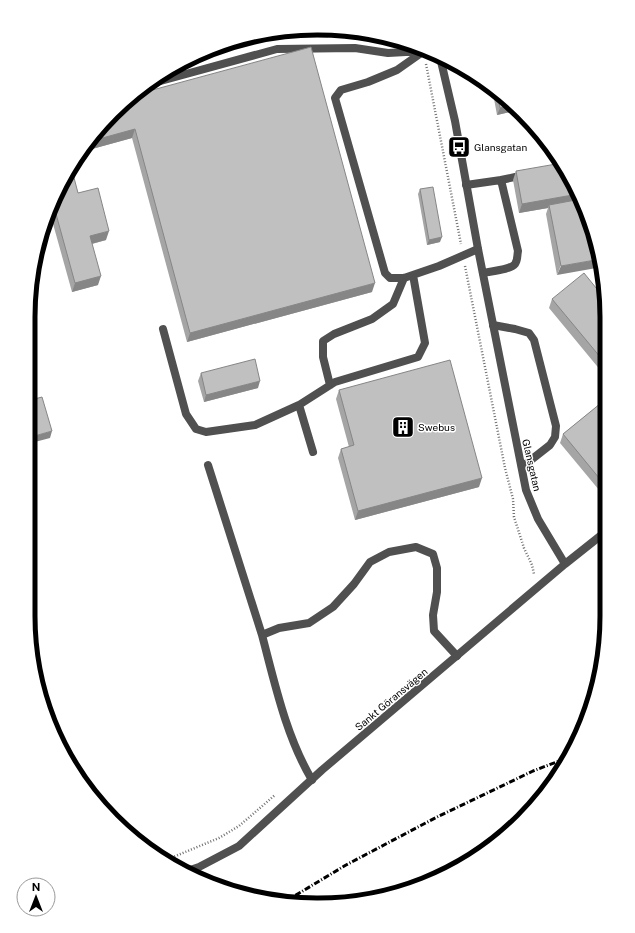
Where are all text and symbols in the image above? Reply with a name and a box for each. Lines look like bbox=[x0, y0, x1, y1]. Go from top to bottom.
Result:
bus stop icon: Glansgatan bbox=[446, 134, 472, 160]
place label: Glansgatan bbox=[474, 141, 527, 153]
building icon: Swebus bbox=[390, 414, 416, 440]
place label: Swebus bbox=[418, 421, 455, 433]
street label: Glansgatan bbox=[520, 438, 544, 492]
street label: Sankt Göransvägen bbox=[352, 665, 430, 733]
north arrow bbox=[16, 877, 56, 917]
text: N bbox=[32, 881, 40, 893]

